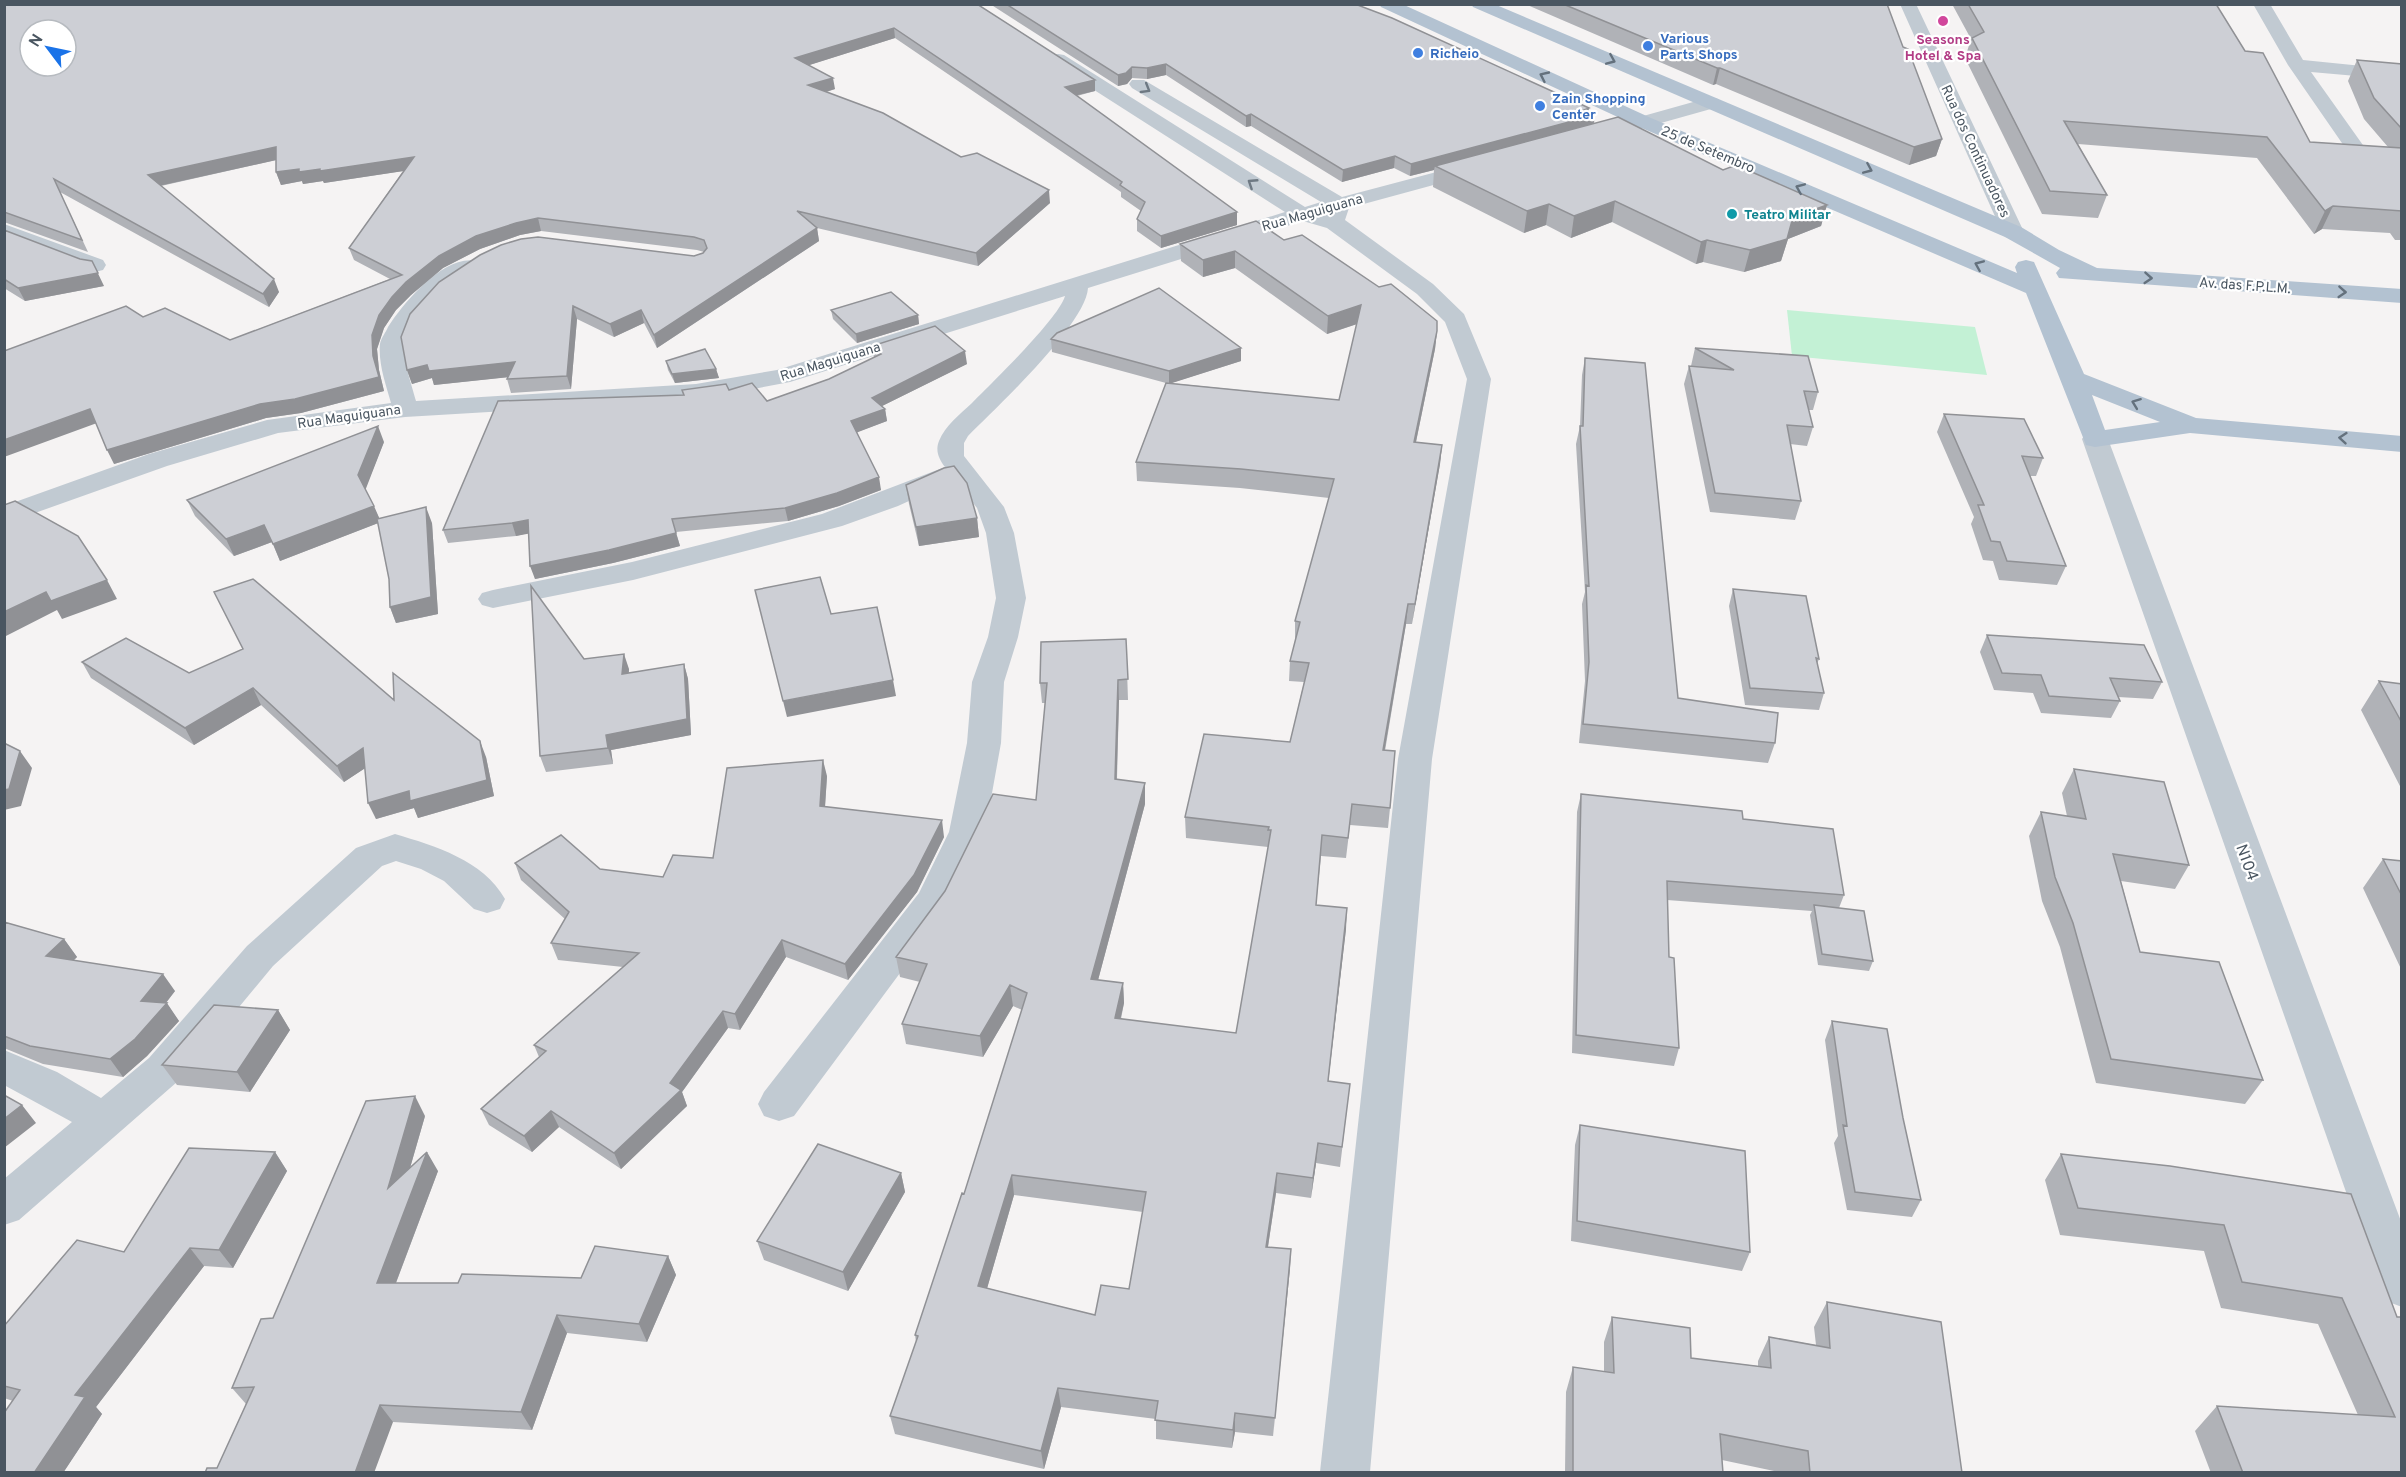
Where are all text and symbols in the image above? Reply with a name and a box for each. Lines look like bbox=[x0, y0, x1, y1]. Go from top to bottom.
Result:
marker: Seasons Hotel & Spa bbox=[1936, 14, 1950, 28]
north arrow bbox=[18, 18, 78, 78]
text: N bbox=[25, 31, 49, 51]
place label: Various Parts Shops bbox=[1660, 31, 1738, 64]
place label: Seasons Hotel & Spa bbox=[1905, 32, 1981, 65]
marker: Various Parts Shops bbox=[1641, 39, 1655, 53]
marker: Richeio bbox=[1411, 46, 1425, 60]
place label: Richeio bbox=[1430, 46, 1479, 63]
one-way arrow bbox=[1604, 53, 1615, 65]
one-way arrow bbox=[1539, 72, 1550, 84]
one-way arrow bbox=[1140, 81, 1150, 93]
street label: Rua dos Continuadores bbox=[1936, 83, 2013, 221]
place label: Zain Shopping Center bbox=[1552, 91, 1646, 124]
marker: Zain Shopping Center bbox=[1533, 99, 1547, 113]
street label: 25 de Setembro bbox=[1658, 123, 1757, 178]
one-way arrow bbox=[1861, 162, 1872, 174]
one-way arrow bbox=[1248, 178, 1258, 190]
one-way arrow bbox=[1795, 184, 1806, 196]
street label: Rua Maguiguana bbox=[1260, 191, 1365, 236]
marker: Teatro Militar bbox=[1725, 207, 1739, 221]
place label: Teatro Militar bbox=[1744, 207, 1831, 224]
one-way arrow bbox=[1974, 260, 1985, 272]
one-way arrow bbox=[2143, 271, 2152, 284]
street label: Av. das F.P.L.M. bbox=[2198, 275, 2291, 298]
one-way arrow bbox=[2338, 285, 2347, 298]
street label: Rua Maguiguana bbox=[778, 339, 883, 386]
one-way arrow bbox=[2131, 398, 2142, 410]
street label: Rua Maguiguana bbox=[296, 402, 402, 433]
one-way arrow bbox=[2339, 432, 2348, 445]
street label: N104 bbox=[2230, 842, 2262, 884]

